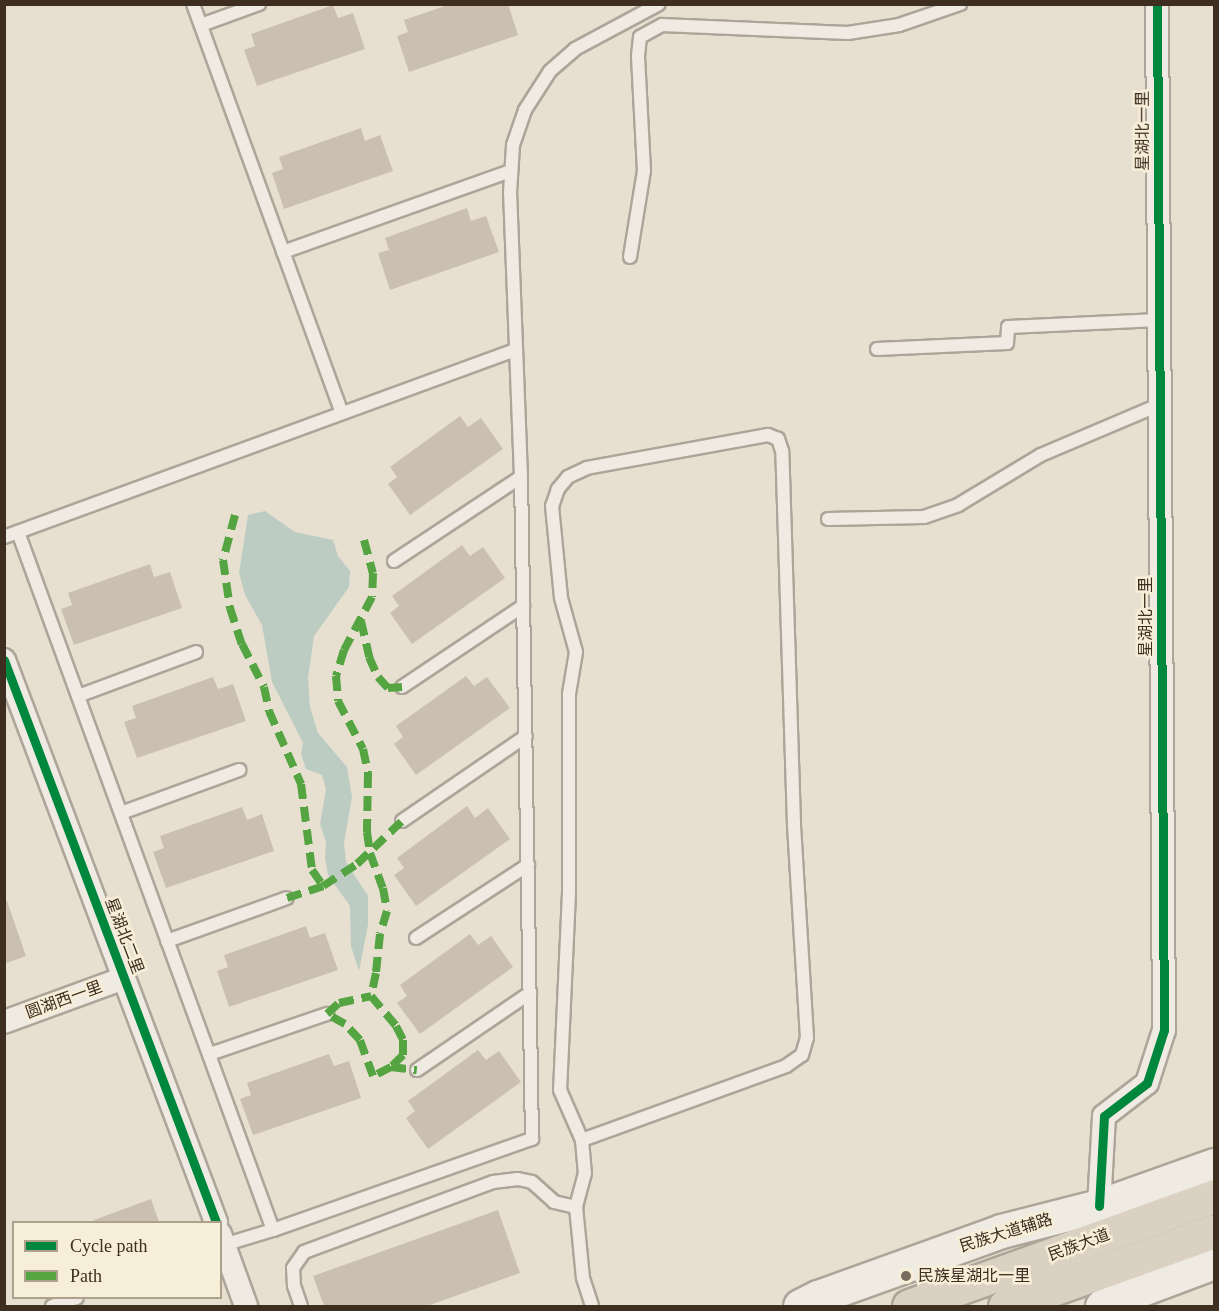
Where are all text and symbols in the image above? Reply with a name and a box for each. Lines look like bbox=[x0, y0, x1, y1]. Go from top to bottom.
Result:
street label: 星湖北一里 bbox=[1133, 91, 1153, 171]
street label: 星湖北一里 bbox=[1136, 577, 1156, 657]
street label: 星湖北二里 bbox=[101, 895, 147, 977]
street label: 圆湖西一里 bbox=[23, 977, 105, 1023]
street label: 民族大道辅路 bbox=[957, 1210, 1055, 1256]
legend bbox=[12, 1221, 222, 1299]
street label: 民族大道 bbox=[1046, 1225, 1112, 1265]
text: Cycle path bbox=[70, 1236, 147, 1256]
text: Path bbox=[70, 1266, 102, 1286]
place label: 民族星湖北一里 bbox=[918, 1266, 1030, 1286]
marker: 民族星湖北一里 bbox=[899, 1269, 913, 1283]

